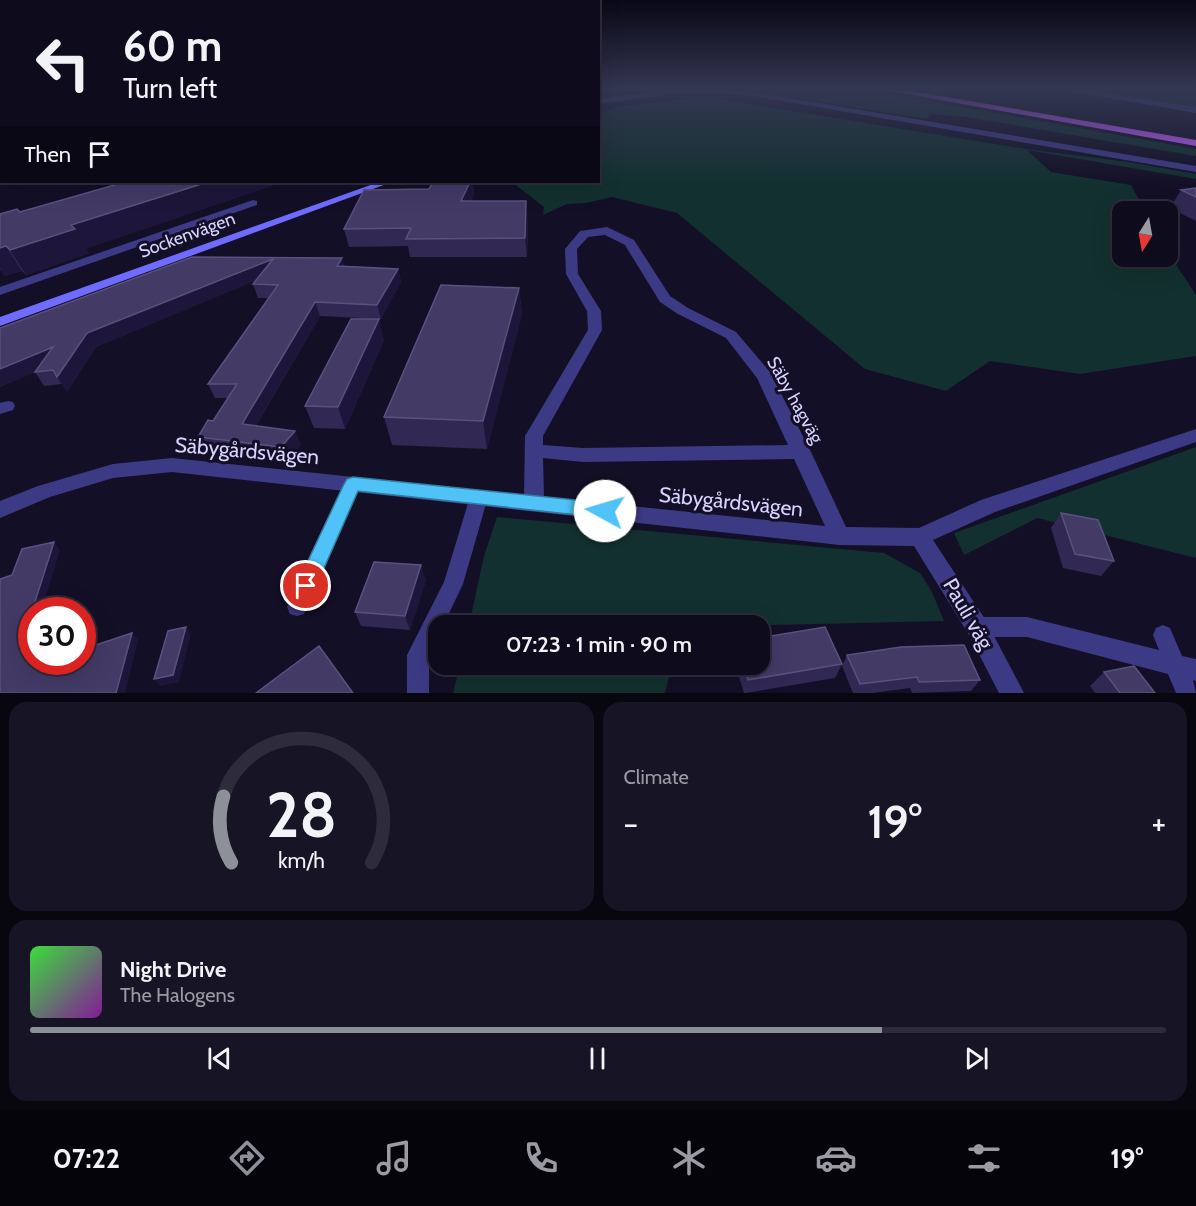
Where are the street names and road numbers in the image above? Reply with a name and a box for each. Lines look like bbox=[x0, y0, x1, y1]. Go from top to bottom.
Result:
street label: Sockenvägen bbox=[136, 207, 238, 263]
street label: Säby hagväg bbox=[762, 353, 828, 448]
street label: Säbygårdsvägen bbox=[174, 432, 320, 469]
street label: Säbygårdsvägen bbox=[658, 482, 804, 521]
street label: Pauli väg bbox=[938, 574, 999, 654]

